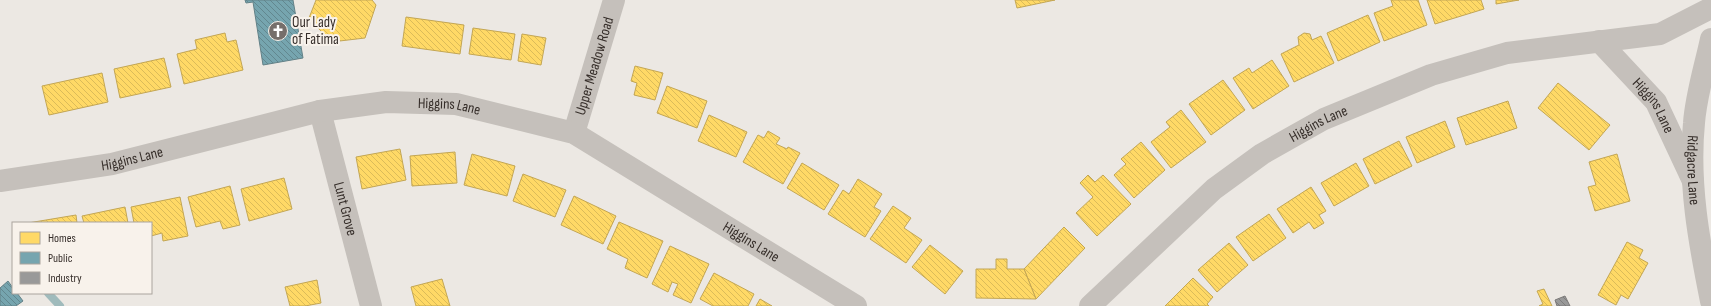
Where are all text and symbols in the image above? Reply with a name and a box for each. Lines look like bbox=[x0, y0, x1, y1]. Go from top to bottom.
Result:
place label: Our Lady of Fatima bbox=[292, 13, 339, 49]
street label: Upper Meadow Road bbox=[571, 15, 618, 118]
church icon: Our Lady of Fatima bbox=[267, 20, 289, 42]
street label: Higgins Lane bbox=[1628, 74, 1678, 136]
street label: Higgins Lane bbox=[418, 94, 482, 120]
street label: Higgins Lane bbox=[1286, 101, 1350, 147]
street label: Ridgacre Lane bbox=[1682, 135, 1704, 206]
street label: Higgins Lane bbox=[100, 142, 165, 176]
street label: Lunt Grove bbox=[329, 180, 361, 238]
street label: Higgins Lane bbox=[719, 218, 783, 267]
legend bbox=[12, 222, 152, 294]
text: Homes bbox=[48, 231, 76, 246]
text: Public bbox=[48, 251, 73, 266]
text: Industry bbox=[48, 271, 82, 286]

